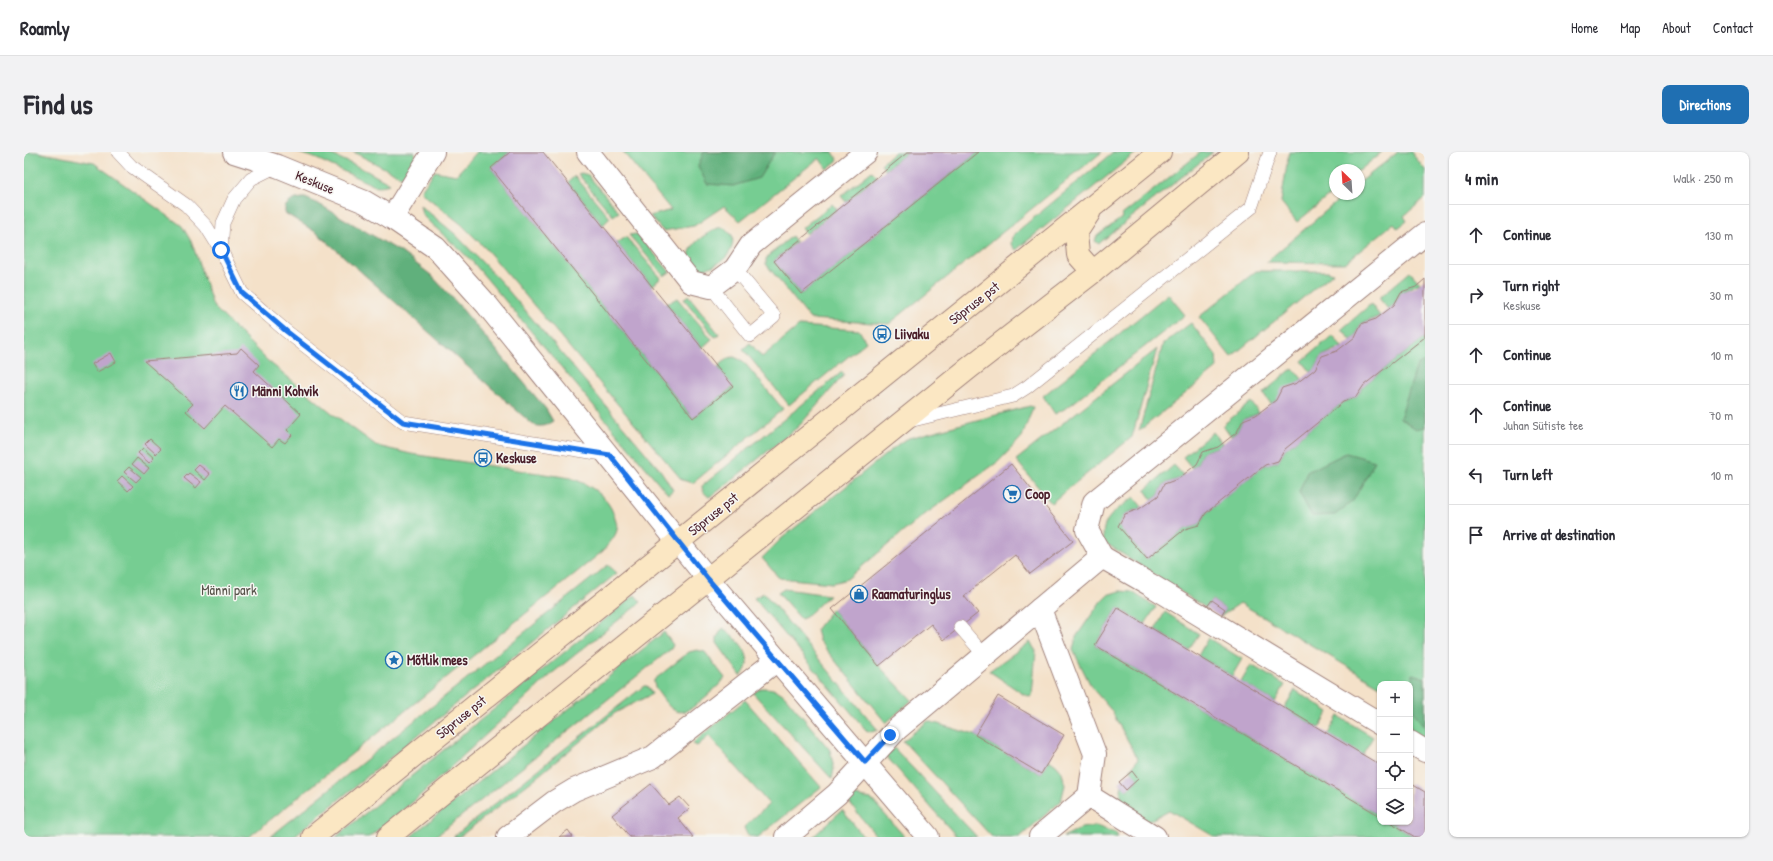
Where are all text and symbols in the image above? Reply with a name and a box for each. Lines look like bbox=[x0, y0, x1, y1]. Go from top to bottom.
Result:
text: Roamly bbox=[20, 15, 70, 41]
text: Home bbox=[1571, 18, 1598, 37]
text: Map bbox=[1620, 18, 1640, 37]
text: About bbox=[1662, 18, 1691, 37]
text: Contact bbox=[1713, 18, 1753, 37]
text: Find us bbox=[24, 85, 93, 123]
button: Directions bbox=[1662, 85, 1749, 124]
north arrow bbox=[1329, 164, 1365, 200]
street label: Keskuse bbox=[293, 165, 338, 198]
text: 4 min bbox=[1465, 167, 1498, 190]
text: Walk · 250 m bbox=[1673, 169, 1733, 187]
icon: ahead bbox=[1465, 224, 1487, 246]
text: Continue bbox=[1503, 224, 1551, 245]
text: 130 m bbox=[1705, 226, 1733, 244]
route start bbox=[212, 241, 230, 259]
text: Turn right bbox=[1503, 275, 1559, 296]
street label: Sõpruse pst bbox=[944, 277, 1004, 329]
icon: right bbox=[1465, 284, 1487, 306]
text: 30 m bbox=[1710, 286, 1733, 304]
text: Keskuse bbox=[1503, 296, 1541, 314]
bus stop icon: Liivaku bbox=[872, 324, 892, 344]
place label: Liivaku bbox=[895, 324, 929, 343]
icon: ahead bbox=[1465, 344, 1487, 366]
text: Continue bbox=[1503, 344, 1551, 365]
text: 10 m bbox=[1711, 346, 1733, 364]
restaurant icon: Männi Kohvik bbox=[229, 381, 249, 401]
place label: Männi Kohvik bbox=[252, 381, 318, 400]
text: Continue bbox=[1503, 395, 1551, 416]
icon: ahead bbox=[1465, 404, 1487, 426]
text: 70 m bbox=[1709, 406, 1733, 424]
text: Juhan Sütiste tee bbox=[1503, 416, 1583, 434]
bus stop icon: Keskuse bbox=[473, 448, 493, 468]
place label: Keskuse bbox=[496, 448, 537, 467]
icon: left bbox=[1465, 464, 1487, 486]
text: Turn left bbox=[1503, 464, 1553, 485]
text: 10 m bbox=[1711, 466, 1733, 484]
supermarket icon: Coop bbox=[1002, 484, 1022, 504]
place label: Coop bbox=[1025, 484, 1051, 505]
street label: Sõpruse pst bbox=[684, 487, 743, 540]
icon: arrive bbox=[1465, 524, 1487, 546]
text: Arrive at destination bbox=[1503, 524, 1615, 545]
park label: Männi park bbox=[201, 580, 257, 600]
shop icon: Raamaturinglus bbox=[849, 584, 869, 604]
place label: Raamaturinglus bbox=[872, 584, 951, 605]
place icon: Mõtlik mees bbox=[384, 650, 404, 670]
place label: Mõtlik mees bbox=[407, 650, 468, 669]
map controls bbox=[1377, 681, 1413, 825]
button: + bbox=[1377, 681, 1413, 717]
street label: Sõpruse pst bbox=[432, 690, 491, 743]
button: − bbox=[1377, 717, 1413, 753]
route end bbox=[881, 726, 899, 744]
button: locate bbox=[1377, 753, 1413, 789]
button: layers bbox=[1377, 789, 1413, 825]

